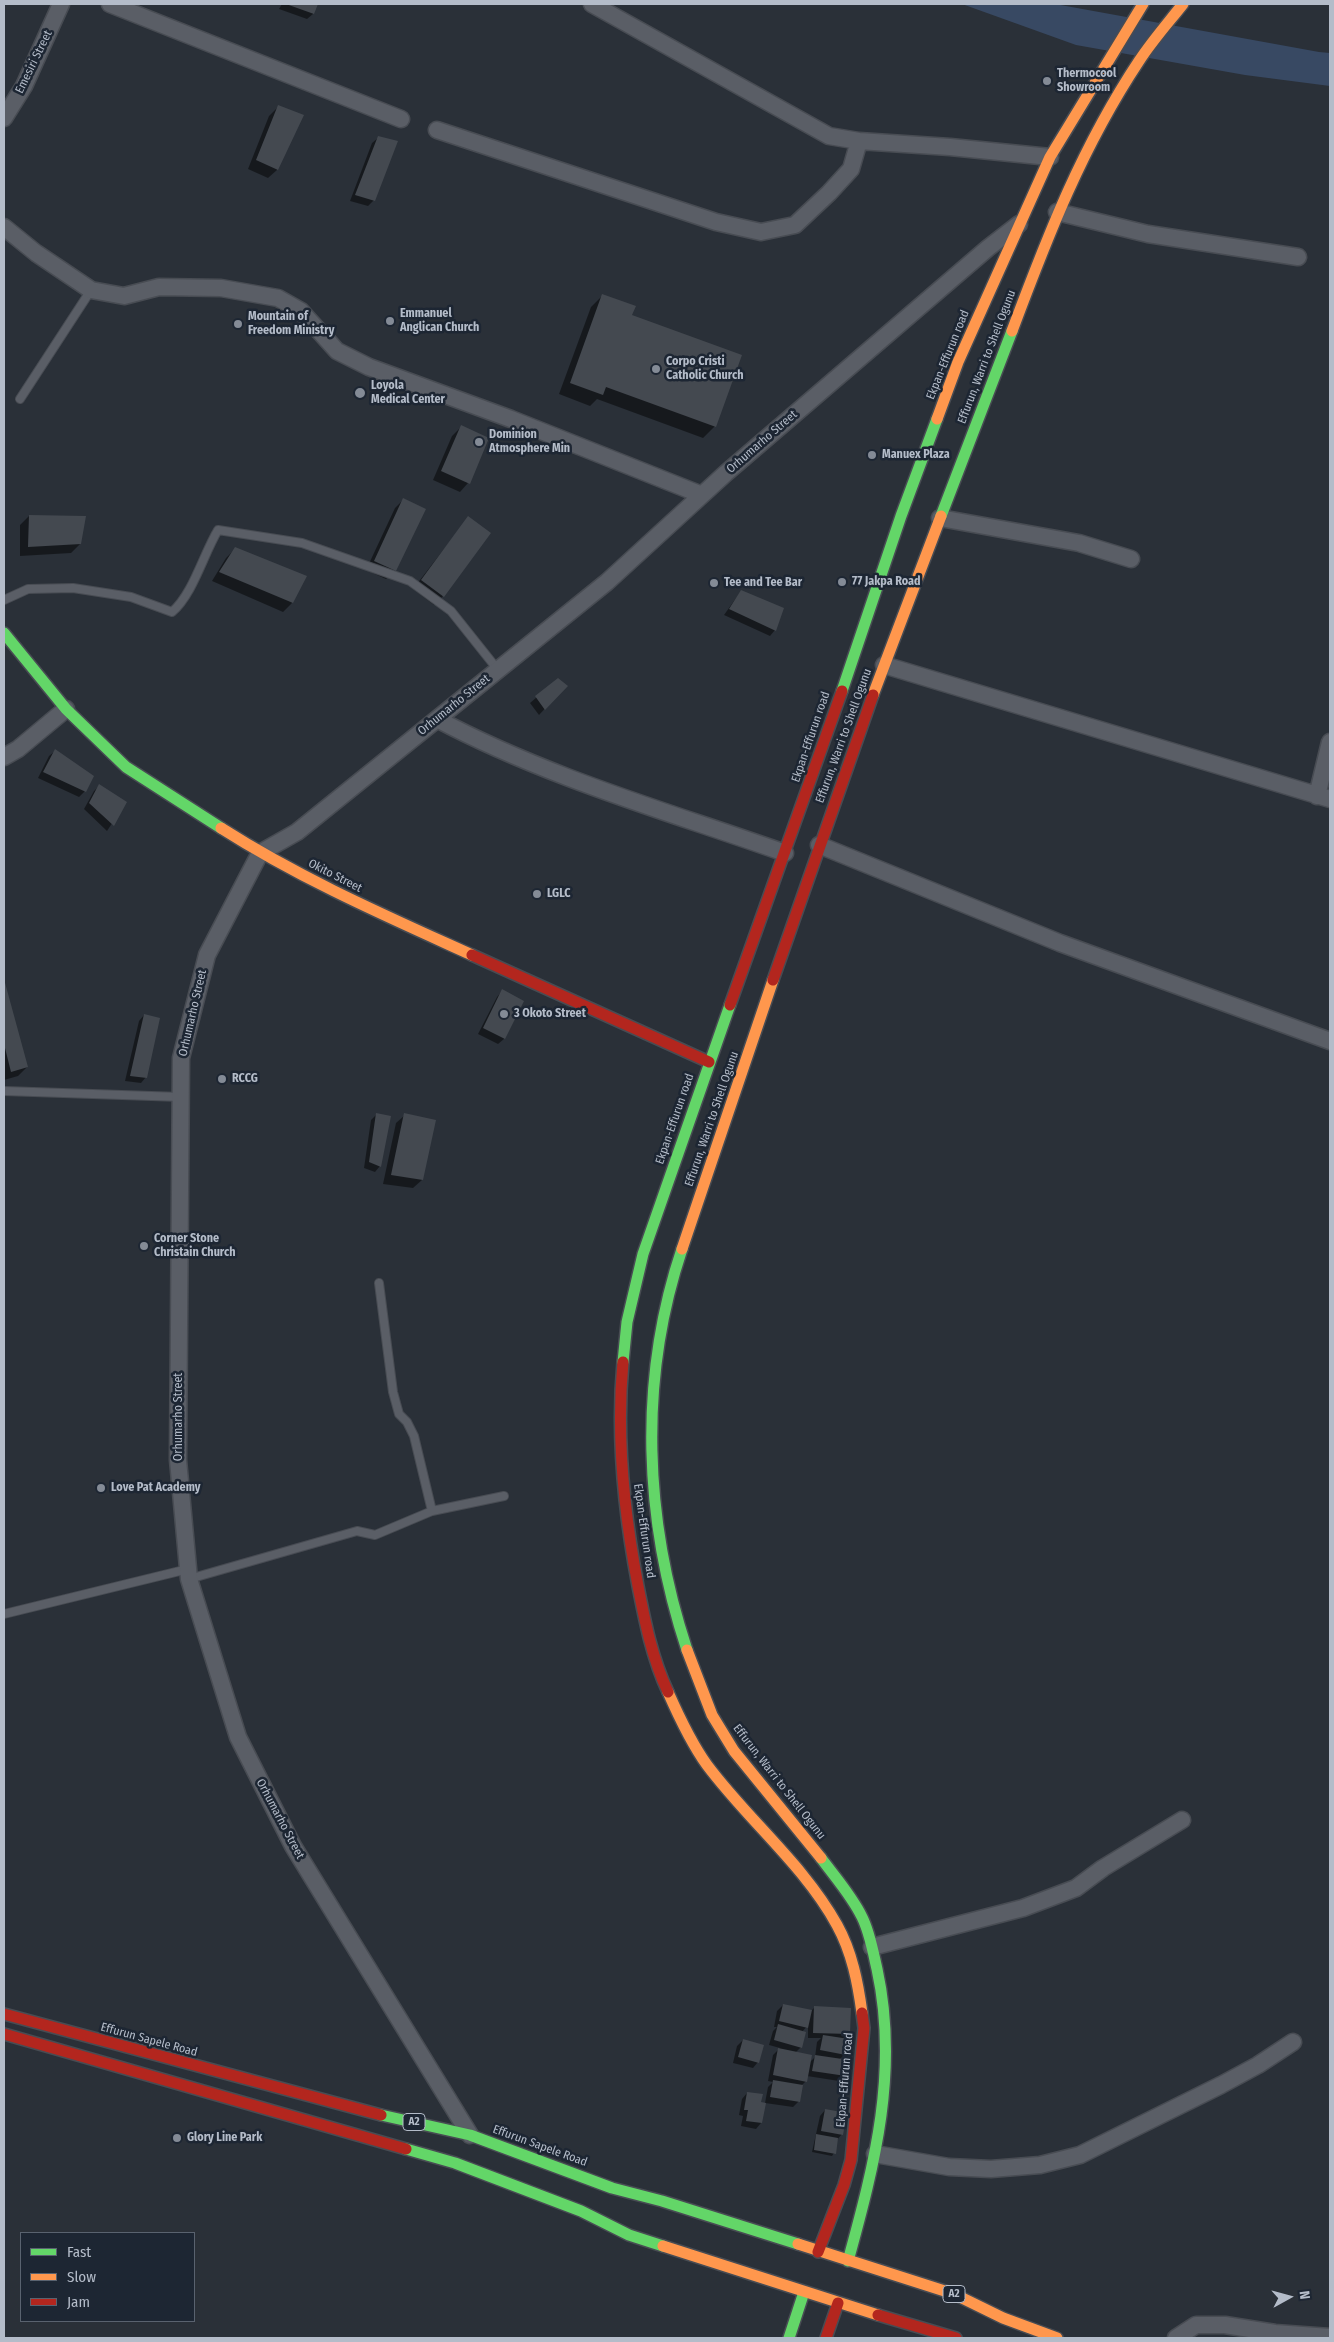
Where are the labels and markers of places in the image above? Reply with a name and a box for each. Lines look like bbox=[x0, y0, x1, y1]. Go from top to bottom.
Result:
place label: Thermocool Showroom bbox=[1057, 67, 1116, 95]
marker: Thermocool Showroom bbox=[1041, 75, 1053, 87]
place label: Emmanuel Anglican Church bbox=[400, 307, 479, 335]
place label: Mountain of Freedom Ministry bbox=[248, 310, 334, 338]
marker: Emmanuel Anglican Church bbox=[384, 315, 396, 327]
marker: Mountain of Freedom Ministry bbox=[232, 318, 244, 330]
place label: Corpo Cristi Catholic Church bbox=[666, 355, 743, 383]
marker: Corpo Cristi Catholic Church bbox=[650, 363, 662, 375]
place label: Loyola Medical Center bbox=[371, 379, 445, 407]
marker: Loyola Medical Center bbox=[353, 386, 367, 400]
place label: Dominion Atmosphere Min bbox=[489, 428, 570, 456]
marker: Dominion Atmosphere Min bbox=[473, 436, 485, 448]
place label: Manuex Plaza bbox=[882, 448, 950, 462]
marker: Manuex Plaza bbox=[866, 449, 878, 461]
place label: 77 Jakpa Road bbox=[852, 575, 921, 589]
place label: Tee and Tee Bar bbox=[724, 576, 802, 590]
marker: 77 Jakpa Road bbox=[836, 576, 848, 588]
marker: Tee and Tee Bar bbox=[708, 577, 720, 589]
place label: LGLC bbox=[547, 887, 571, 901]
marker: LGLC bbox=[531, 888, 543, 900]
place label: 3 Okoto Street bbox=[514, 1007, 586, 1021]
marker: 3 Okoto Street bbox=[498, 1008, 510, 1020]
place label: RCCG bbox=[232, 1072, 258, 1086]
marker: RCCG bbox=[216, 1073, 228, 1085]
place label: Corner Stone Christain Church bbox=[154, 1232, 235, 1260]
marker: Corner Stone Christain Church bbox=[138, 1240, 150, 1252]
place label: Love Pat Academy bbox=[111, 1481, 200, 1495]
marker: Love Pat Academy bbox=[95, 1482, 107, 1494]
place label: Glory Line Park bbox=[187, 2131, 262, 2145]
marker: Glory Line Park bbox=[171, 2132, 183, 2144]

